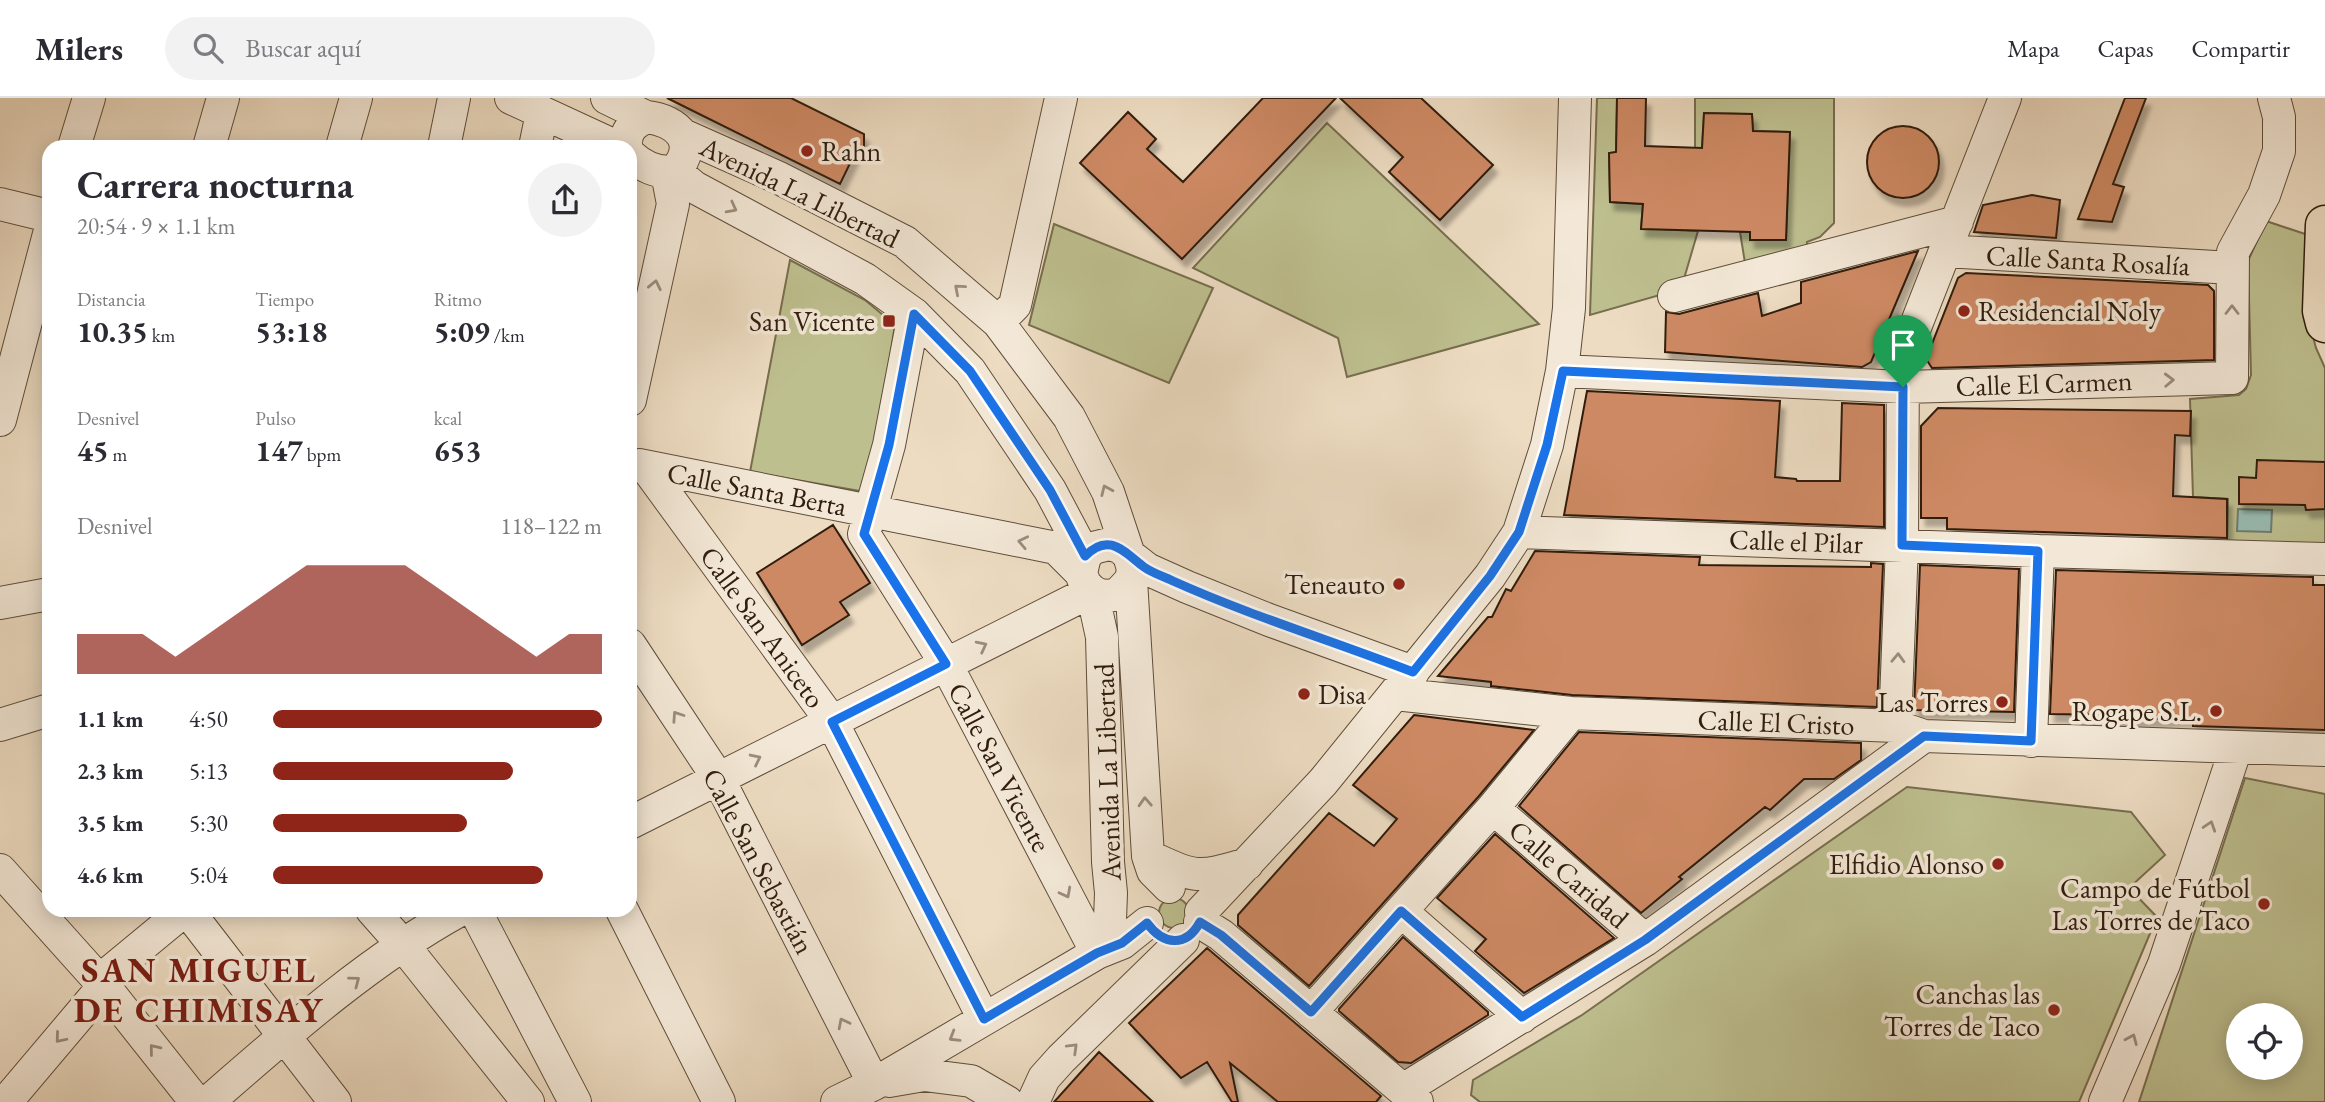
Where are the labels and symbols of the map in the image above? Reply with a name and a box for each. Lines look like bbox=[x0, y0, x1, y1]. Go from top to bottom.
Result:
street label: Avenida La Libertad bbox=[693, 128, 906, 256]
place label: Rahn bbox=[821, 133, 882, 169]
marker: Rahn bbox=[799, 143, 815, 159]
one-way arrow bbox=[725, 199, 737, 213]
street label: Calle Santa Rosalía bbox=[1985, 237, 2192, 283]
one-way arrow bbox=[647, 279, 661, 291]
one-way arrow bbox=[954, 285, 967, 297]
place label: Residencial Noly bbox=[1978, 293, 2162, 329]
place label: San Vicente bbox=[749, 303, 875, 339]
marker: Residencial Noly bbox=[1956, 303, 1972, 319]
one-way arrow bbox=[2224, 304, 2240, 315]
marker: San Vicente bbox=[881, 313, 897, 329]
pin bbox=[1873, 315, 1933, 387]
street label: Calle El Carmen bbox=[1955, 362, 2133, 404]
one-way arrow bbox=[2164, 372, 2175, 387]
street label: Calle Santa Berta bbox=[664, 454, 851, 524]
one-way arrow bbox=[1100, 485, 1114, 498]
street label: Calle el Pilar bbox=[1728, 521, 1864, 561]
one-way arrow bbox=[1017, 535, 1029, 550]
street label: Calle San Aniceto bbox=[692, 539, 834, 715]
place label: Teneauto bbox=[1284, 566, 1385, 602]
marker: Teneauto bbox=[1391, 576, 1407, 592]
one-way arrow bbox=[975, 641, 987, 655]
one-way arrow bbox=[1890, 652, 1905, 663]
street label: Avenida La Libertad bbox=[1085, 662, 1129, 882]
street label: Calle San Vicente bbox=[940, 676, 1060, 858]
place label: Disa bbox=[1318, 676, 1367, 712]
place label: Las Torres bbox=[1877, 684, 1988, 720]
marker: Disa bbox=[1296, 686, 1312, 702]
place label: Rogape S.L. bbox=[2072, 693, 2202, 729]
marker: Las Torres bbox=[1994, 694, 2010, 710]
street label: Calle El Cristo bbox=[1697, 701, 1855, 743]
marker: Rogape S.L. bbox=[2208, 703, 2224, 719]
one-way arrow bbox=[672, 711, 685, 724]
one-way arrow bbox=[749, 753, 761, 767]
street label: Calle San Sebastián bbox=[695, 762, 823, 960]
one-way arrow bbox=[1138, 796, 1153, 807]
street label: Calle Caridad bbox=[1501, 812, 1637, 937]
one-way arrow bbox=[2202, 820, 2216, 832]
place label: Elfidio Alonso bbox=[1829, 846, 1984, 882]
marker: Elfidio Alonso bbox=[1990, 856, 2006, 872]
place label: Campo de Fútbol Las Torres de Taco bbox=[2052, 870, 2250, 938]
one-way arrow bbox=[1058, 886, 1071, 898]
marker: Campo de Fútbol Las Torres de Taco bbox=[2256, 896, 2272, 912]
district label: SAN MIGUEL DE CHIMISAY bbox=[74, 947, 324, 1032]
place label: Canchas las Torres de Taco bbox=[1884, 976, 2040, 1044]
one-way arrow bbox=[348, 977, 360, 989]
marker: Canchas las Torres de Taco bbox=[2046, 1002, 2062, 1018]
one-way arrow bbox=[838, 1018, 852, 1030]
one-way arrow bbox=[948, 1029, 961, 1042]
one-way arrow bbox=[56, 1030, 68, 1043]
one-way arrow bbox=[2124, 1034, 2138, 1046]
one-way arrow bbox=[1065, 1043, 1078, 1056]
one-way arrow bbox=[149, 1044, 162, 1056]

